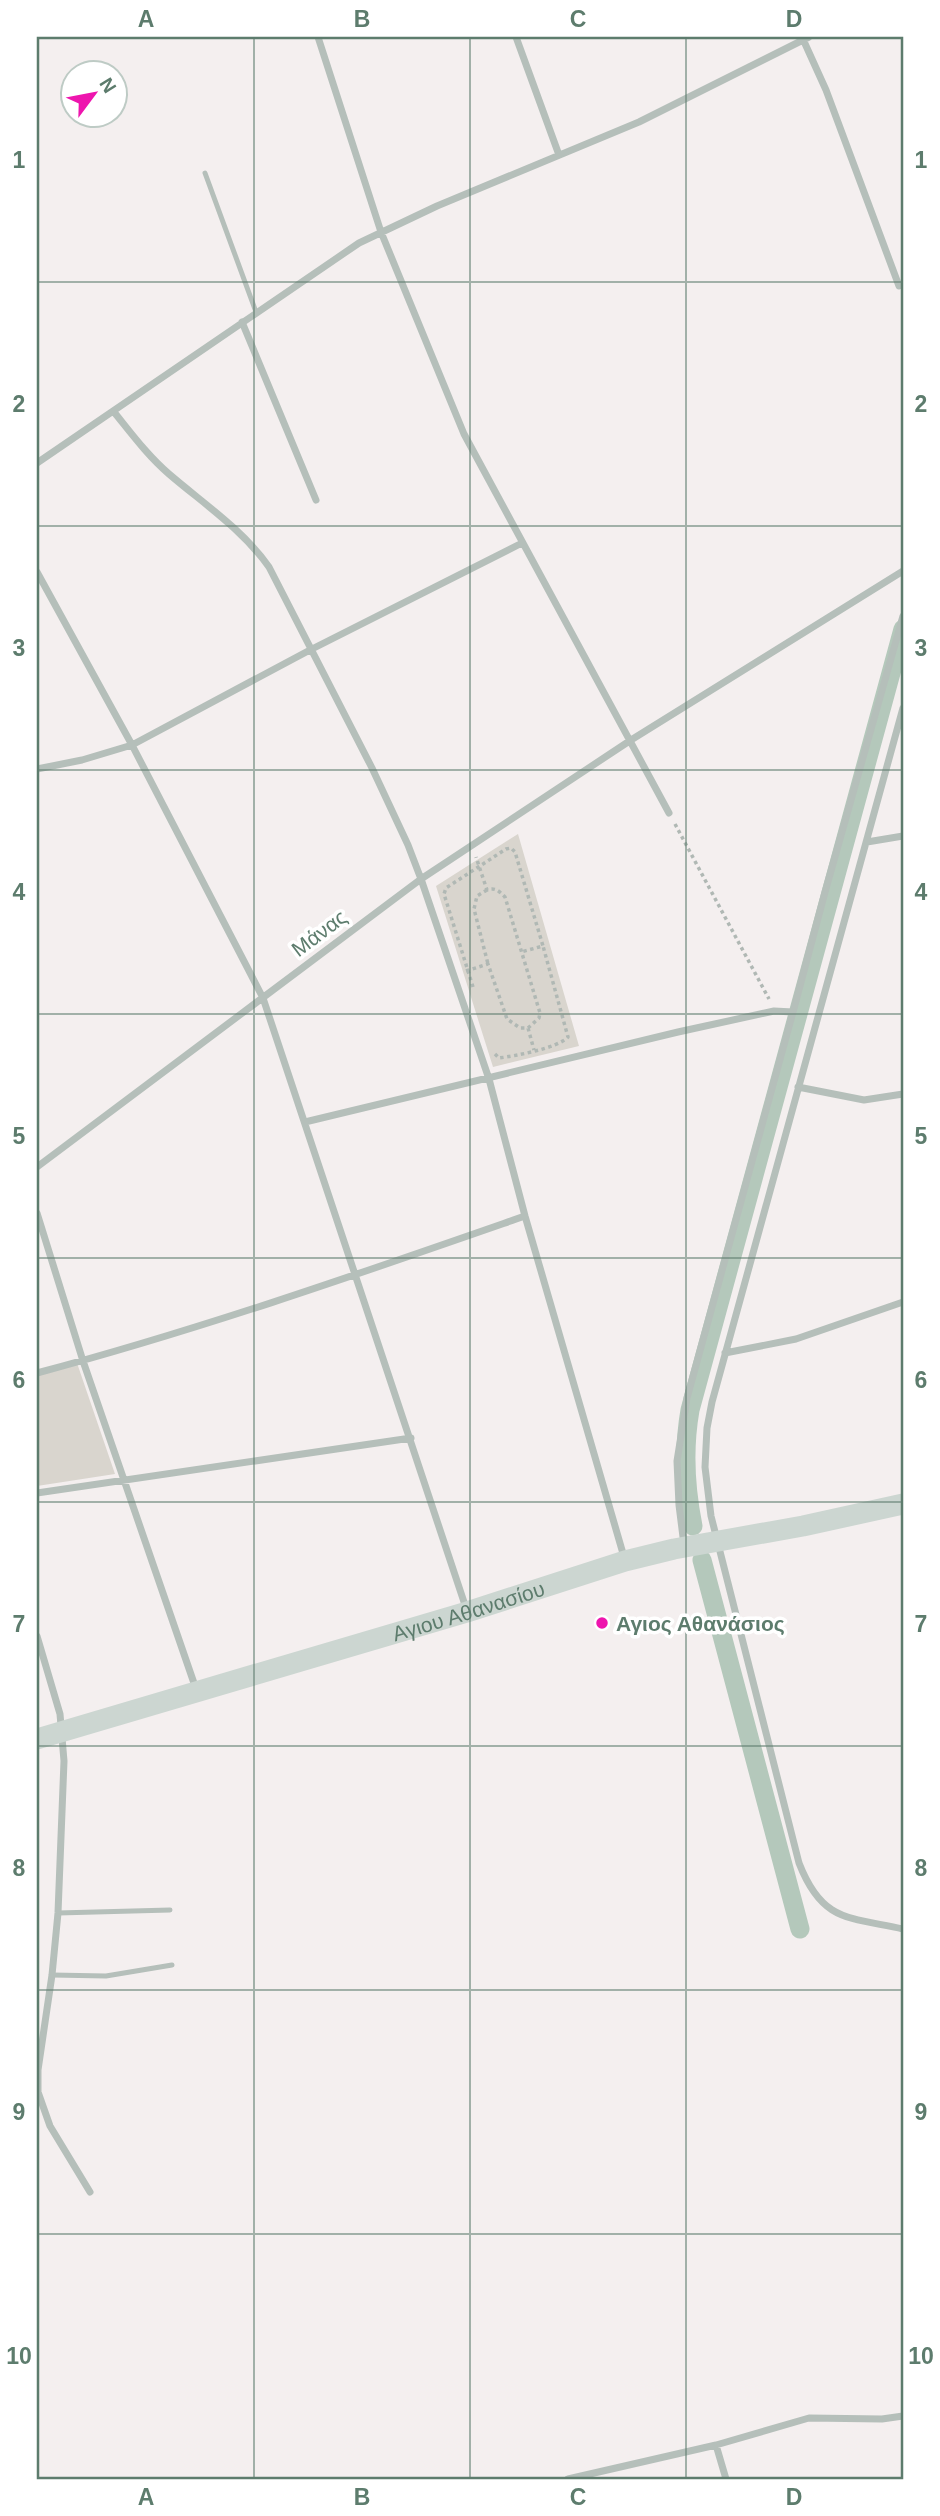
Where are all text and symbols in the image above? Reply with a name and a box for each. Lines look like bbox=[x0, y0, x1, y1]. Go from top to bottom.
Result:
text: A bbox=[138, 6, 154, 32]
text: B bbox=[354, 6, 370, 32]
text: C bbox=[570, 6, 586, 32]
text: D bbox=[786, 6, 802, 32]
north arrow bbox=[60, 60, 130, 130]
text: N bbox=[95, 74, 121, 97]
text: 1 bbox=[13, 147, 26, 173]
text: 1 bbox=[915, 147, 928, 173]
text: 2 bbox=[13, 391, 25, 417]
text: 2 bbox=[915, 391, 927, 417]
text: 3 bbox=[13, 635, 25, 661]
text: 3 bbox=[915, 635, 927, 661]
text: 4 bbox=[13, 879, 26, 905]
text: 4 bbox=[915, 879, 928, 905]
street label: Μάνας bbox=[287, 905, 351, 961]
text: 5 bbox=[13, 1123, 26, 1149]
text: 5 bbox=[915, 1123, 928, 1149]
text: 6 bbox=[13, 1367, 25, 1393]
text: 6 bbox=[915, 1367, 927, 1393]
street label: Αγιου Αθανασίου bbox=[390, 1576, 547, 1645]
text: 7 bbox=[13, 1611, 25, 1637]
text: 7 bbox=[915, 1611, 927, 1637]
place label: Αγιος Αθανάσιος bbox=[616, 1612, 785, 1636]
marker: Αγιος Αθανάσιος bbox=[594, 1615, 610, 1631]
text: 8 bbox=[13, 1855, 26, 1881]
text: 8 bbox=[915, 1855, 928, 1881]
text: 9 bbox=[13, 2099, 25, 2125]
text: 9 bbox=[915, 2099, 927, 2125]
text: 10 bbox=[6, 2343, 32, 2369]
text: 10 bbox=[908, 2343, 934, 2369]
text: A bbox=[138, 2484, 154, 2510]
text: B bbox=[354, 2484, 370, 2510]
text: C bbox=[570, 2484, 586, 2510]
text: D bbox=[786, 2484, 802, 2510]

